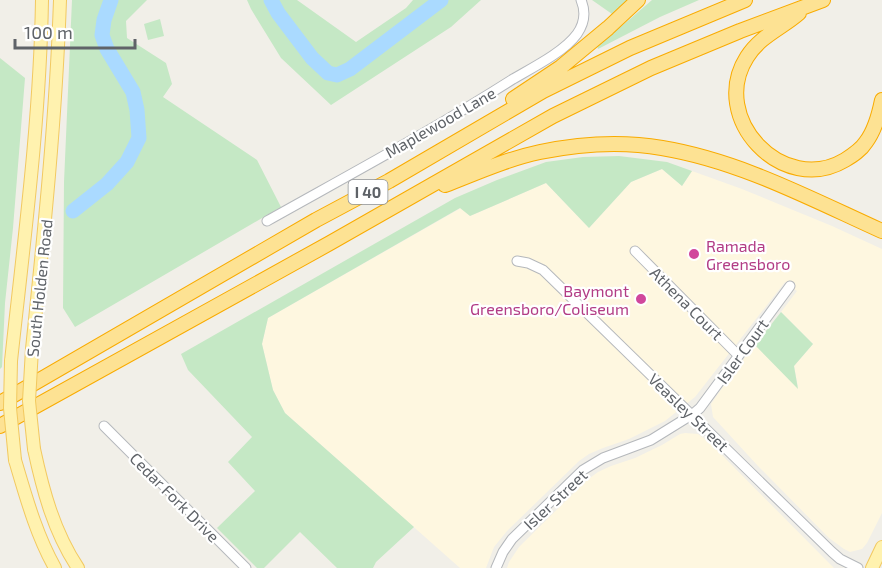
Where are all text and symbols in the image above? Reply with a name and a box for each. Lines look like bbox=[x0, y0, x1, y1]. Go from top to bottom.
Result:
scale bar bbox=[15, 12, 135, 50]
text: 100 m bbox=[24, 21, 73, 43]
street label: Maplewood Lane bbox=[381, 83, 499, 161]
road number: I 40 bbox=[348, 180, 388, 204]
street label: South Holden Road bbox=[22, 218, 56, 358]
place label: Ramada Greensboro bbox=[706, 236, 790, 273]
marker: Ramada Greensboro bbox=[687, 247, 701, 261]
street label: Athena Court bbox=[647, 263, 727, 343]
place label: Baymont Greensboro/Coliseum bbox=[470, 281, 629, 318]
marker: Baymont Greensboro/Coliseum bbox=[634, 292, 648, 306]
street label: Isler Court bbox=[712, 315, 772, 387]
street label: Veasley Street bbox=[645, 369, 733, 455]
street label: Cedar Fork Drive bbox=[126, 448, 224, 546]
street label: Isler Street bbox=[519, 465, 591, 533]

